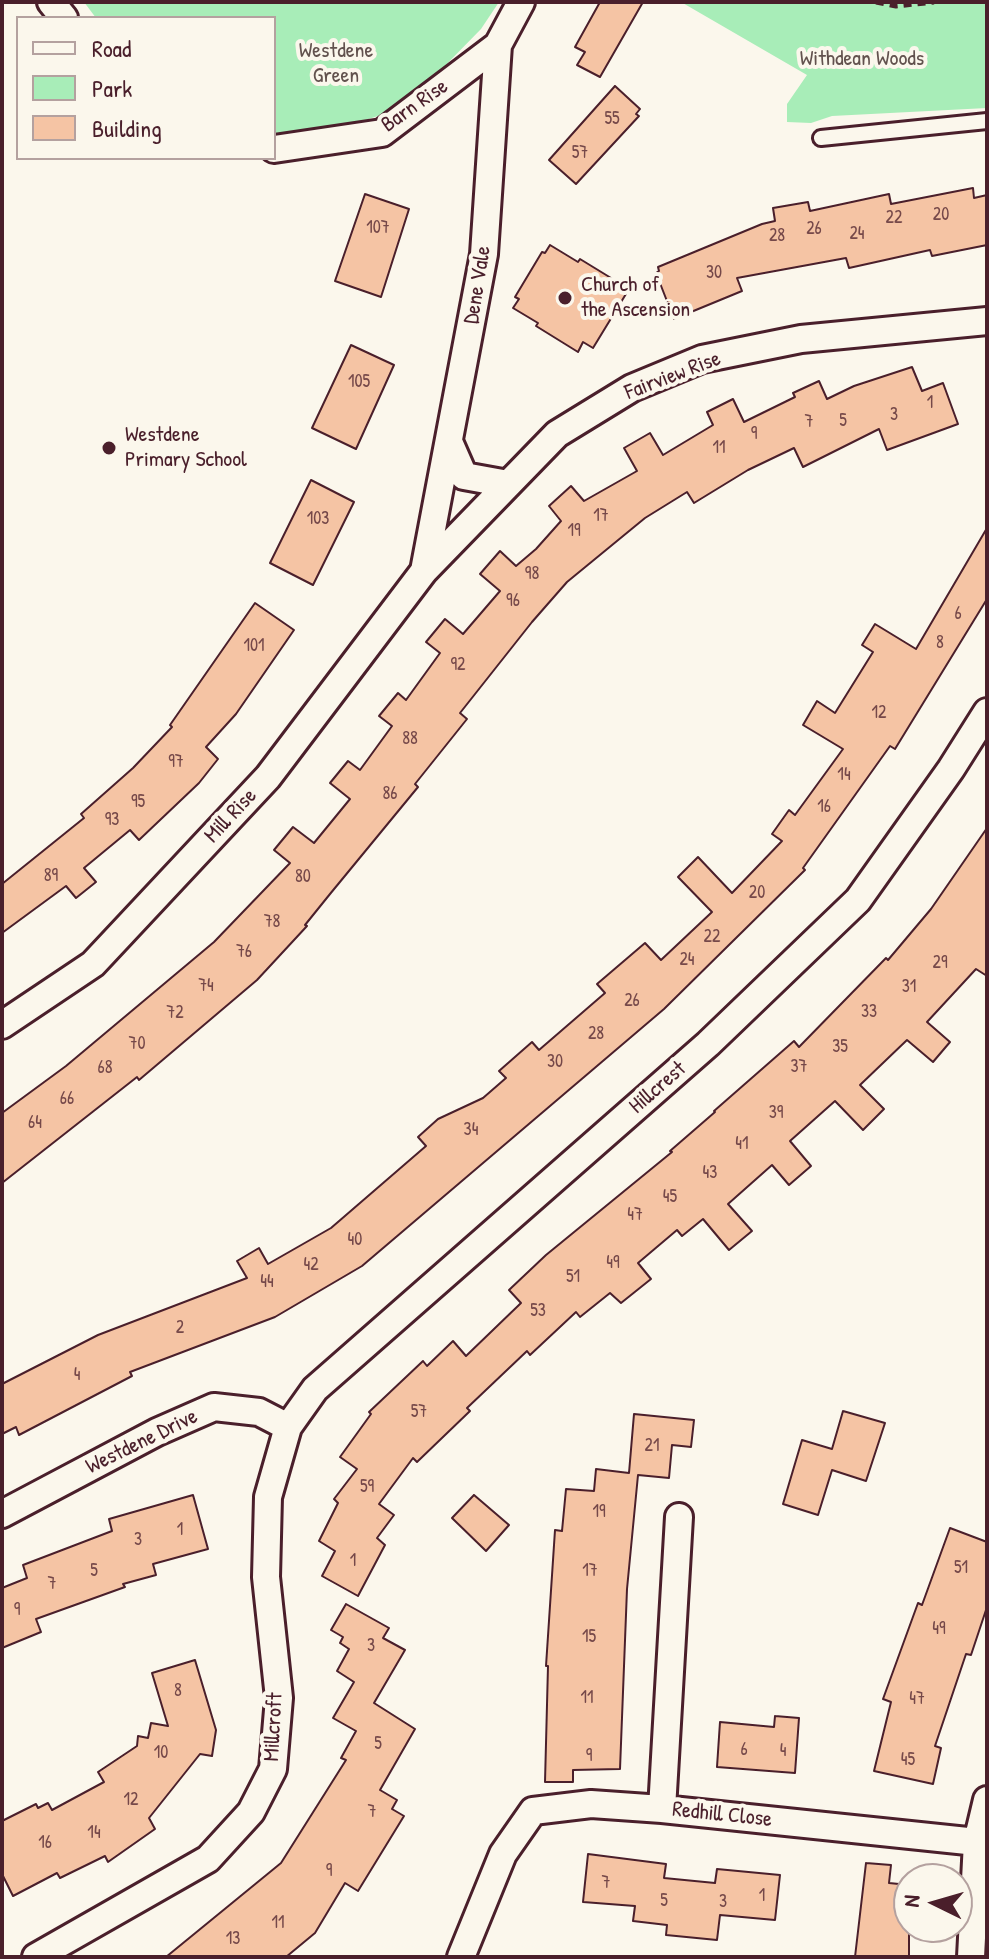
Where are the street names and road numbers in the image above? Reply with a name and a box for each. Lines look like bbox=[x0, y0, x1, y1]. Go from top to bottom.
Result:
street label: Barn Rise bbox=[377, 74, 453, 138]
street label: Dene Vale bbox=[459, 244, 497, 326]
street label: Fairview Rise bbox=[622, 346, 724, 406]
street label: Mill Rise bbox=[199, 783, 263, 849]
street label: Hillcrest bbox=[624, 1056, 692, 1120]
street label: Westdene Drive bbox=[82, 1404, 202, 1480]
street label: Millcroft bbox=[259, 1692, 289, 1762]
street label: Redhill Close bbox=[671, 1797, 773, 1833]

